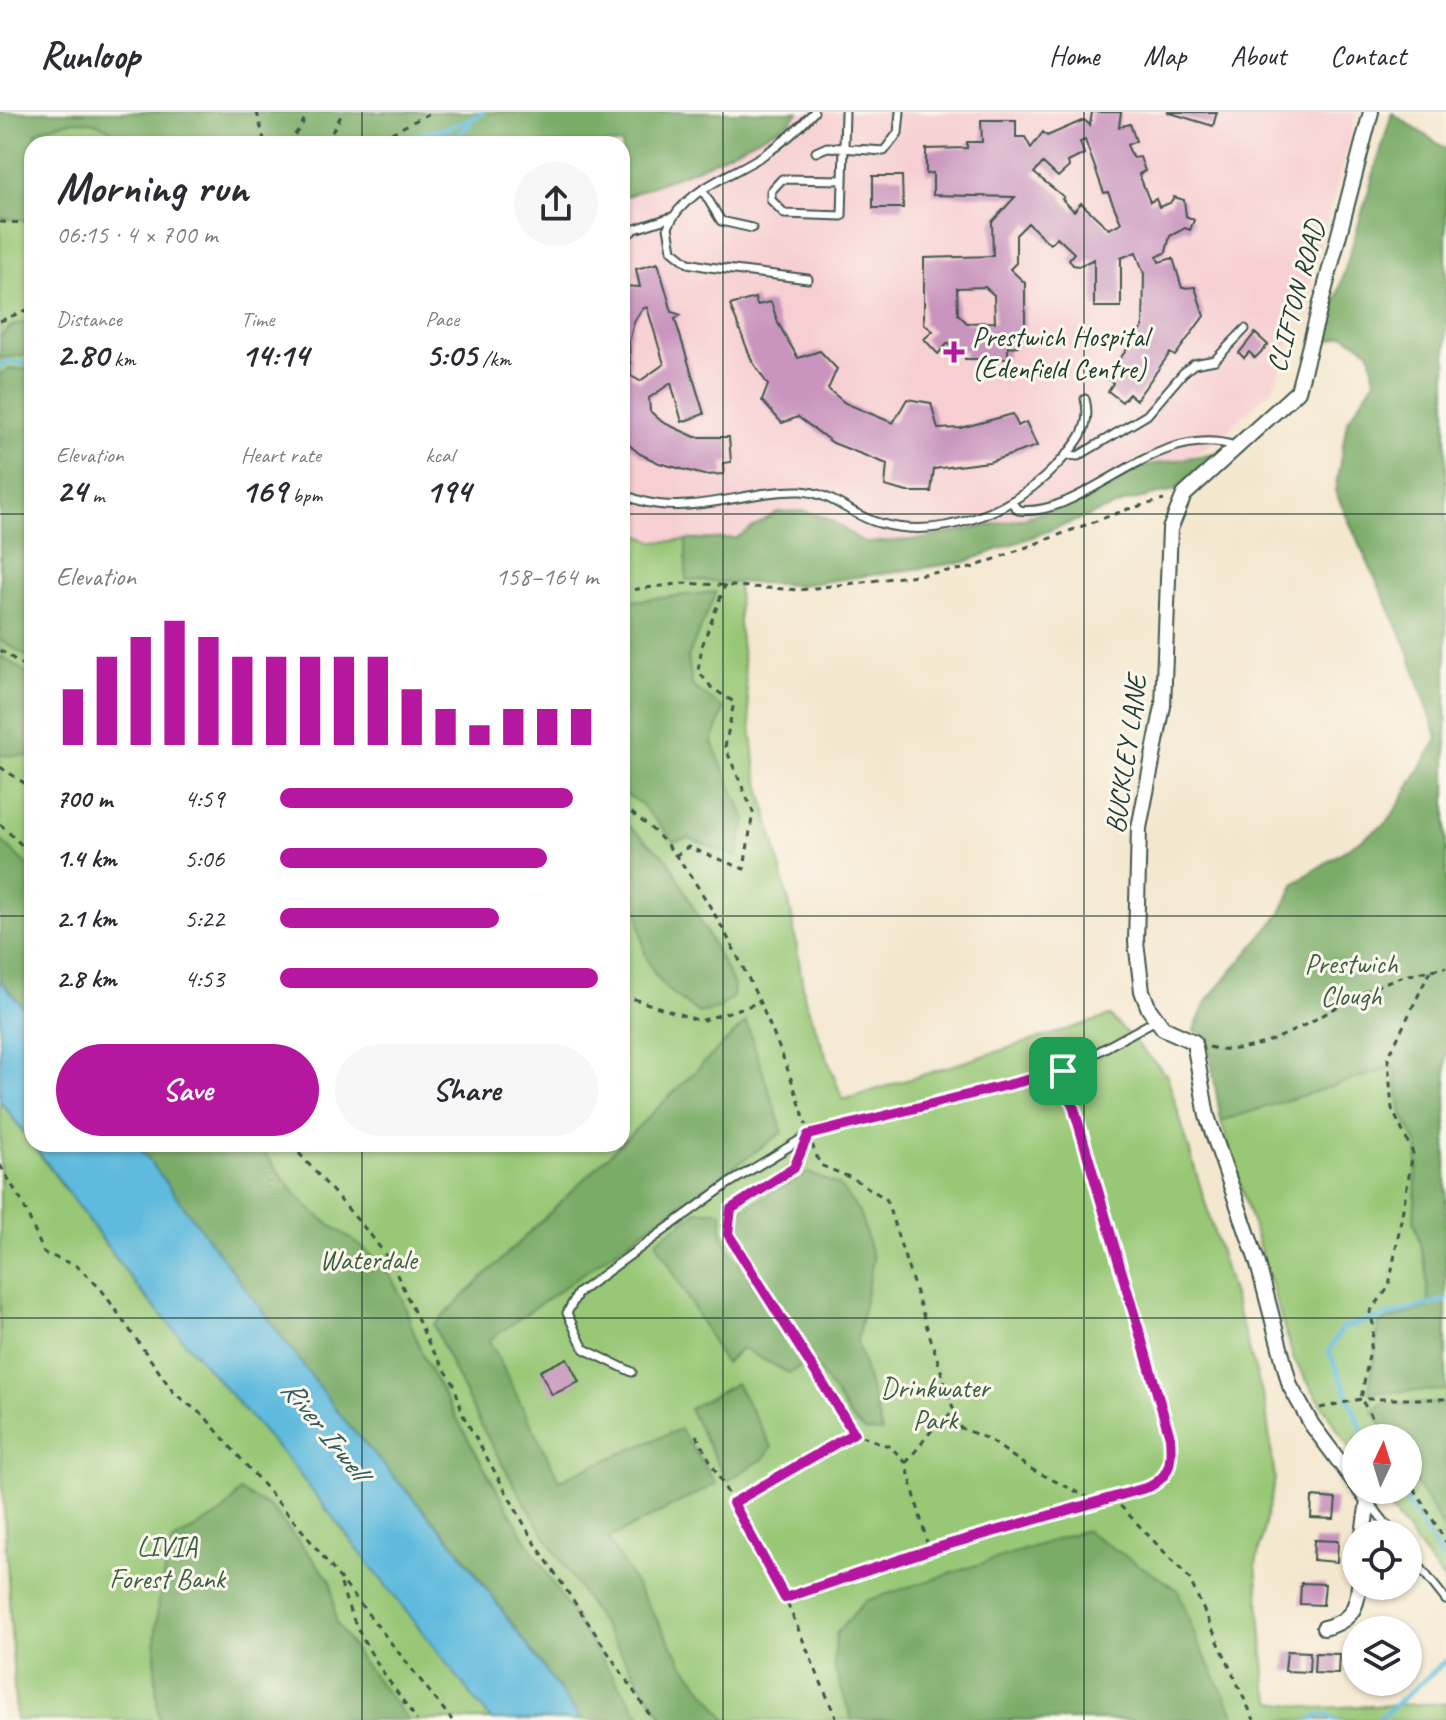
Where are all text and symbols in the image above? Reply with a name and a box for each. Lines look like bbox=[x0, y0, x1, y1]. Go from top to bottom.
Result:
text: Runloop bbox=[40, 32, 140, 79]
text: Home bbox=[1049, 38, 1099, 73]
text: Map bbox=[1143, 38, 1186, 73]
text: About bbox=[1230, 38, 1286, 73]
text: Contact bbox=[1330, 38, 1406, 73]
text: Morning run bbox=[56, 160, 248, 215]
button: share bbox=[514, 162, 598, 246]
street label: CLIFTON ROAD bbox=[1258, 214, 1333, 376]
text: 06:15 · 4 × 700 m bbox=[56, 218, 217, 251]
text: Distance bbox=[56, 305, 122, 333]
text: Time bbox=[241, 305, 274, 333]
text: Pace bbox=[425, 305, 459, 333]
place label: Prestwich Hospital (Edenfield Centre) bbox=[972, 319, 1154, 386]
text: 2.80 bbox=[56, 333, 109, 376]
text: 14:14 bbox=[241, 333, 309, 376]
text: 5:05 bbox=[425, 333, 477, 376]
marker: Prestwich Hospital (Edenfield Centre) bbox=[943, 341, 965, 363]
text: km bbox=[109, 345, 135, 373]
text: /km bbox=[477, 345, 511, 373]
text: Elevation bbox=[56, 441, 124, 469]
text: Heart rate bbox=[241, 441, 321, 469]
text: kcal bbox=[425, 441, 454, 469]
text: 24 bbox=[56, 469, 87, 512]
text: 169 bbox=[241, 469, 287, 512]
text: 194 bbox=[425, 469, 471, 512]
text: m bbox=[87, 481, 104, 509]
text: bpm bbox=[287, 481, 322, 509]
text: Elevation bbox=[56, 560, 136, 593]
text: 158–164 m bbox=[495, 560, 598, 593]
street label: BUCKLEY LANE bbox=[1097, 670, 1154, 835]
text: 700 m bbox=[56, 782, 112, 815]
text: 4:59 bbox=[184, 782, 224, 815]
text: 1.4 km bbox=[56, 842, 116, 875]
text: 5:06 bbox=[184, 842, 224, 875]
text: 2.1 km bbox=[56, 902, 116, 935]
text: 5:22 bbox=[184, 902, 224, 935]
park label: Prestwich Clough bbox=[1304, 946, 1398, 1013]
text: 2.8 km bbox=[56, 962, 116, 995]
text: 4:53 bbox=[184, 962, 224, 995]
pin bbox=[1029, 1037, 1097, 1105]
button: Save bbox=[56, 1044, 319, 1136]
button: Share bbox=[335, 1044, 598, 1136]
icon: arrive bbox=[1041, 1049, 1085, 1093]
park label: Waterdale bbox=[319, 1242, 418, 1277]
park label: Drinkwater Park bbox=[881, 1370, 991, 1437]
water label: River Irwell bbox=[273, 1371, 383, 1495]
north arrow bbox=[1342, 1424, 1422, 1504]
map controls bbox=[1342, 1424, 1422, 1696]
button: locate bbox=[1342, 1520, 1422, 1600]
park label: LIVIA Forest Bank bbox=[109, 1529, 227, 1596]
button: layers bbox=[1342, 1616, 1422, 1696]

